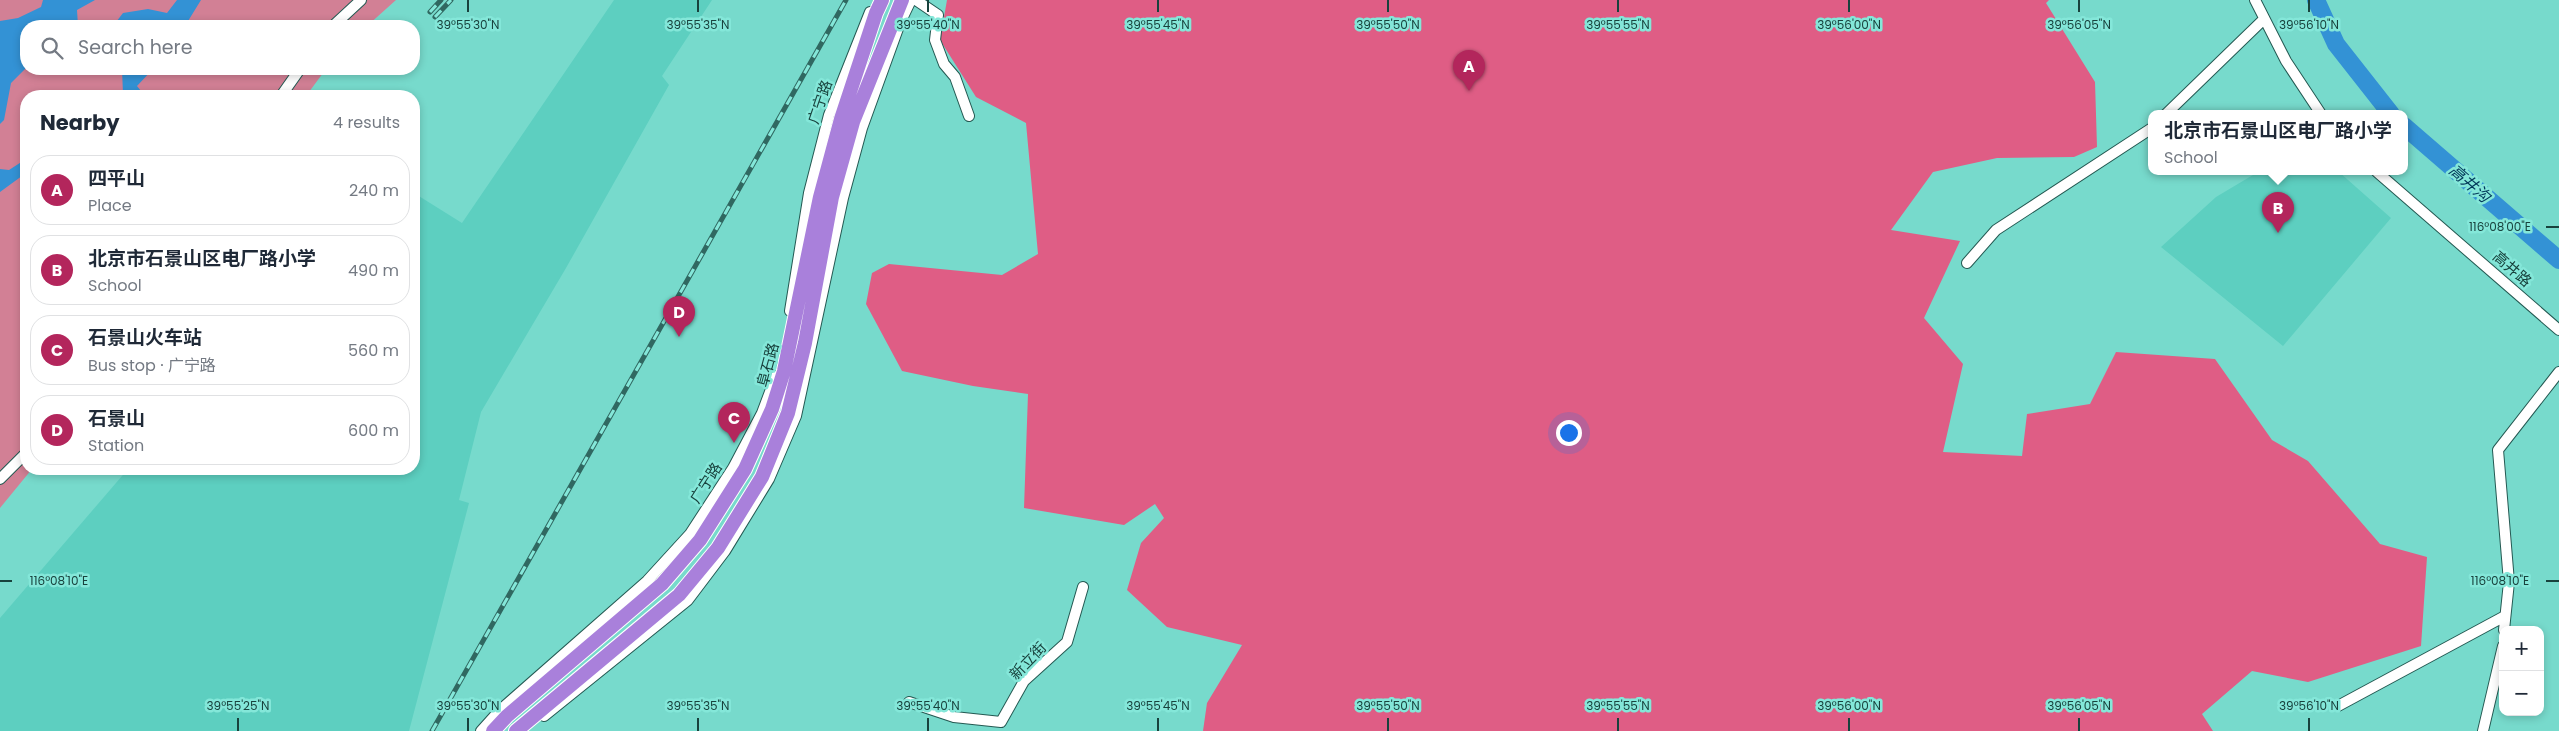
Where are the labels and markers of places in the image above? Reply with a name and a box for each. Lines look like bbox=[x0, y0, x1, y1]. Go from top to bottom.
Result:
pin: A bbox=[1453, 50, 1485, 91]
pin: B bbox=[2262, 192, 2294, 233]
pin: D bbox=[663, 296, 695, 337]
pin: C bbox=[718, 402, 750, 443]

